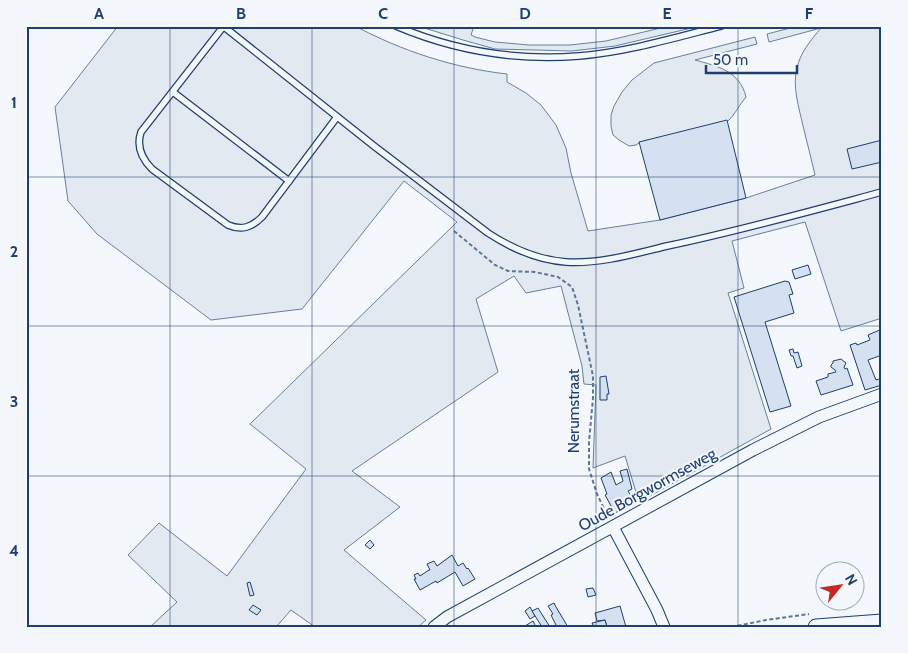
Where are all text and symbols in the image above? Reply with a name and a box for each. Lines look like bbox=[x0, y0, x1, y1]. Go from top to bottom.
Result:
text: A bbox=[94, 4, 104, 23]
text: B bbox=[236, 4, 246, 23]
text: C bbox=[378, 4, 388, 23]
text: D bbox=[519, 4, 531, 23]
text: E bbox=[662, 4, 672, 23]
text: F bbox=[805, 4, 814, 23]
scale bar bbox=[706, 42, 797, 74]
text: 50 m bbox=[713, 51, 748, 69]
text: 1 bbox=[11, 93, 17, 112]
text: 2 bbox=[10, 242, 18, 261]
street label: Nerumstraat bbox=[564, 368, 583, 453]
text: 3 bbox=[10, 392, 18, 411]
street label: Oude Borgwormseweg bbox=[575, 443, 720, 535]
text: 4 bbox=[9, 541, 19, 560]
north arrow bbox=[816, 560, 866, 610]
text: N bbox=[841, 571, 862, 588]

